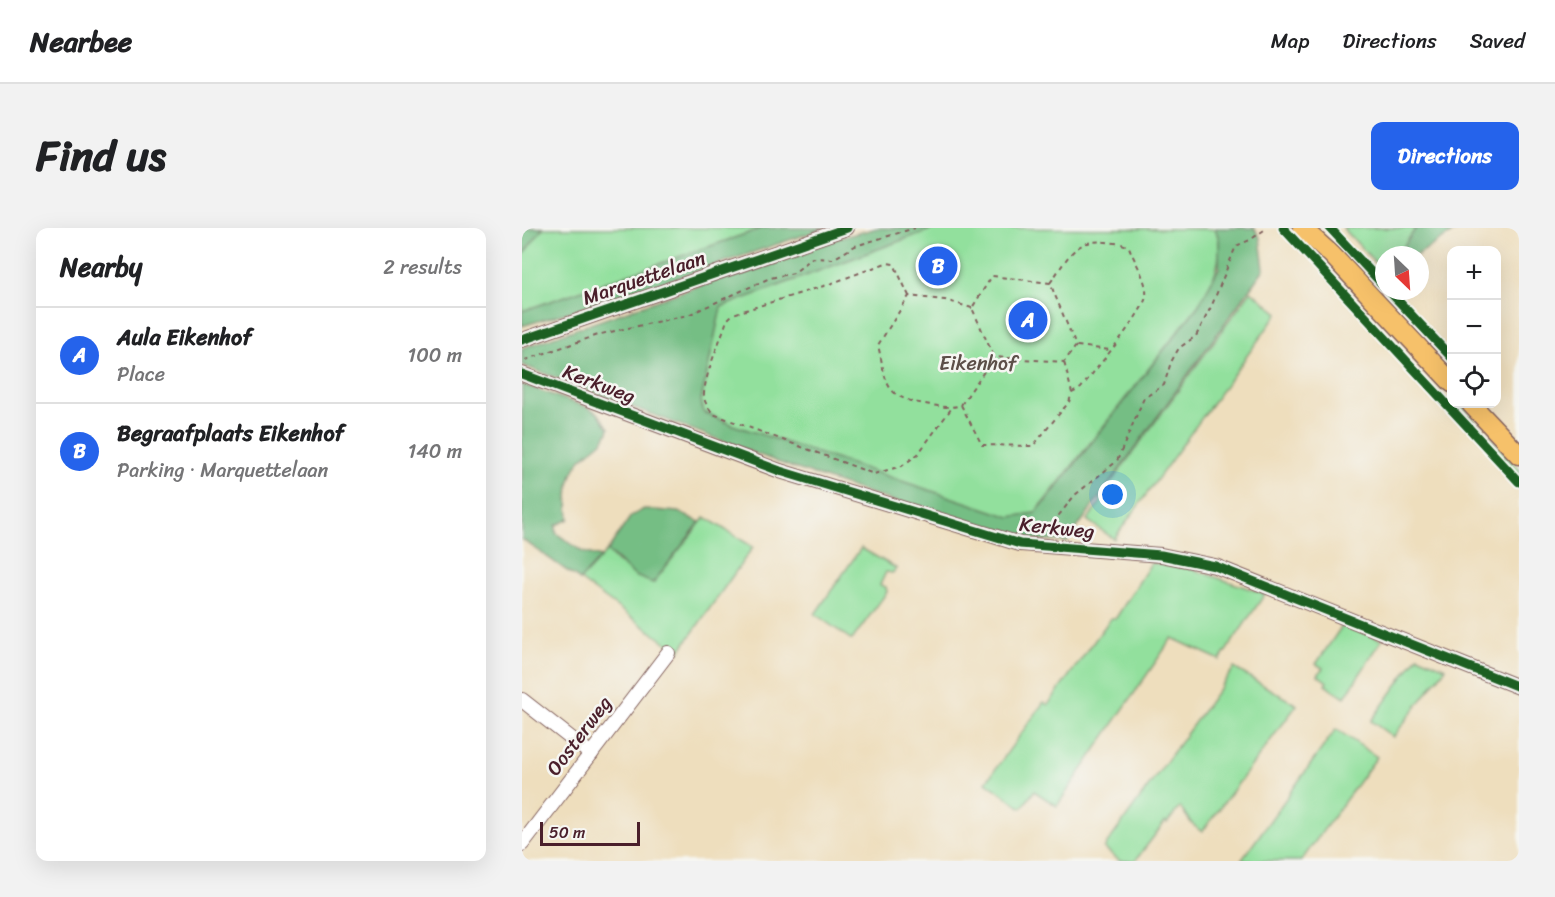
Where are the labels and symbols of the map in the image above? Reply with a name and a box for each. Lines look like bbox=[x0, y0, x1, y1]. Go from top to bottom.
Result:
street label: Marquettelaan bbox=[578, 241, 710, 315]
pin: B bbox=[918, 243, 958, 288]
north arrow bbox=[1375, 246, 1429, 300]
pin: A bbox=[1008, 298, 1048, 343]
park label: Eikenhof bbox=[939, 346, 1020, 381]
street label: Kerkweg bbox=[558, 354, 640, 414]
your location bbox=[1098, 480, 1127, 509]
street label: Kerkweg bbox=[1018, 507, 1096, 549]
street label: Oosterweg bbox=[537, 688, 621, 784]
scale bar bbox=[540, 819, 640, 846]

